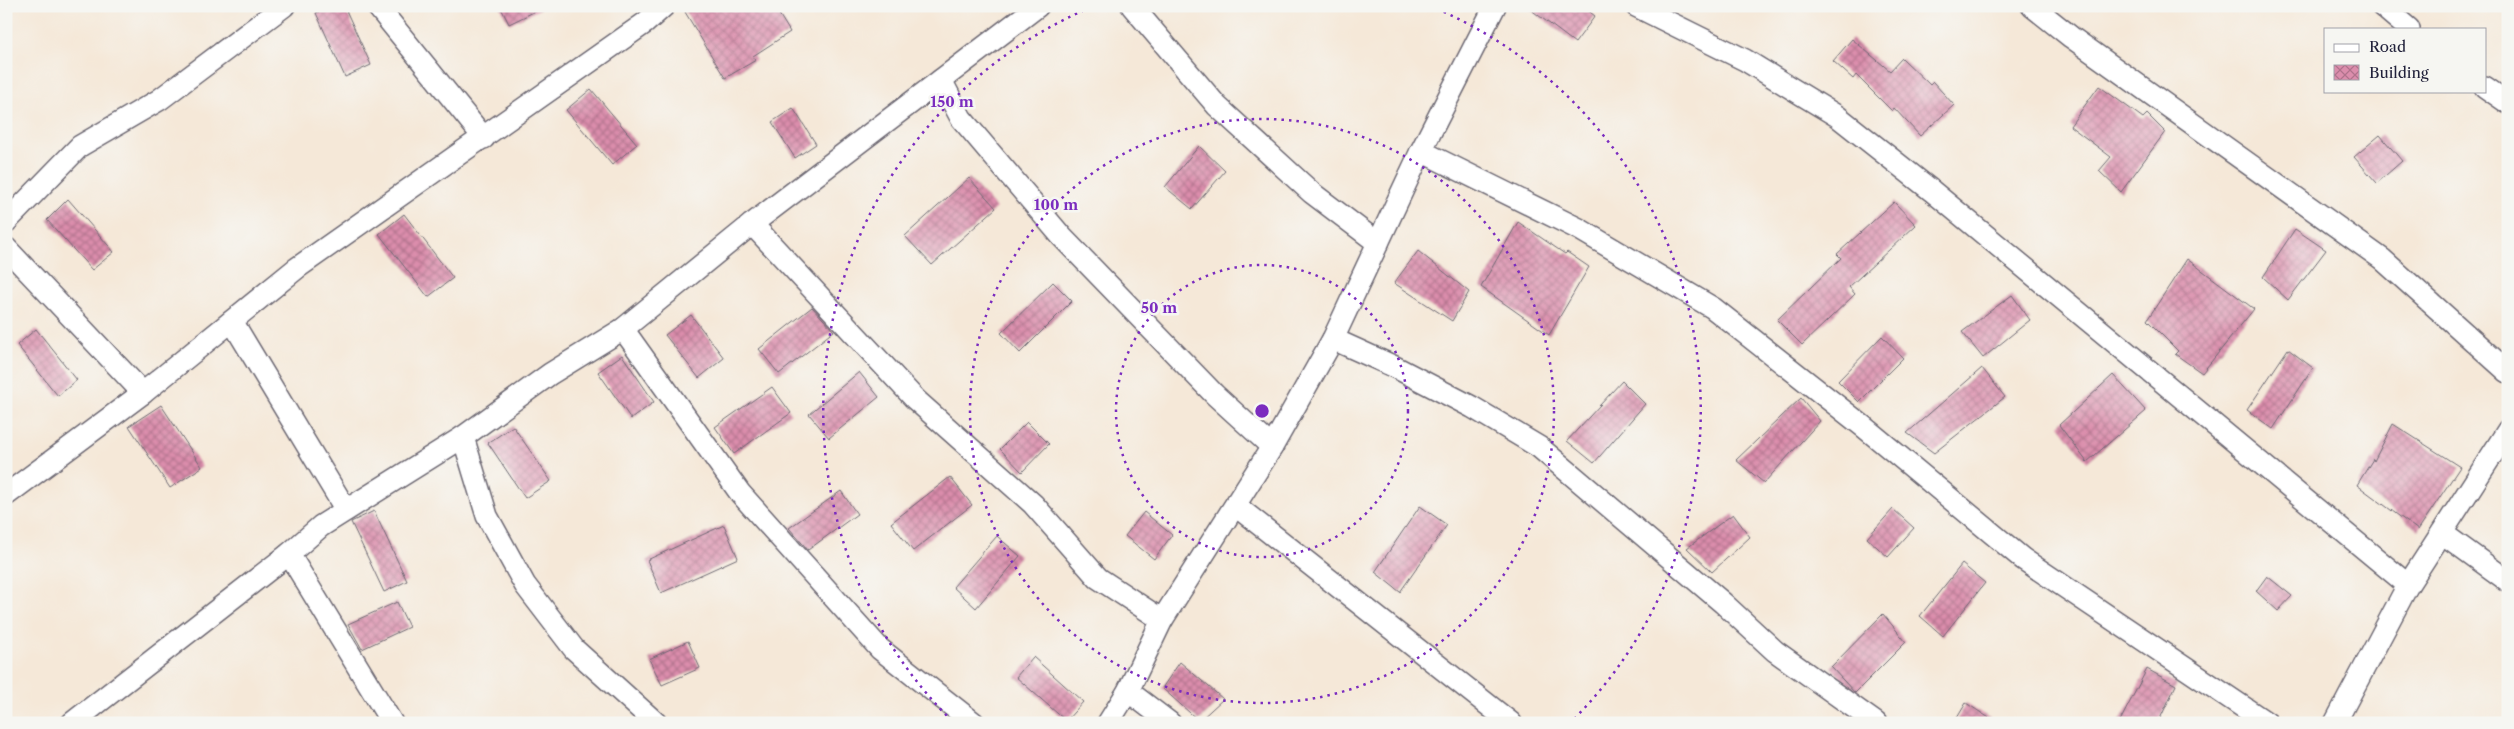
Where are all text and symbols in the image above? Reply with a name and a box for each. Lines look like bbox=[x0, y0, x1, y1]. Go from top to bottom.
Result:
legend bbox=[2324, 28, 2486, 92]
text: Road bbox=[2369, 37, 2406, 56]
text: Building bbox=[2369, 63, 2429, 82]
text: 150 m bbox=[930, 92, 974, 111]
text: 100 m bbox=[1034, 195, 1078, 214]
text: 50 m bbox=[1141, 298, 1177, 317]
centre of rings bbox=[1253, 402, 1271, 420]

